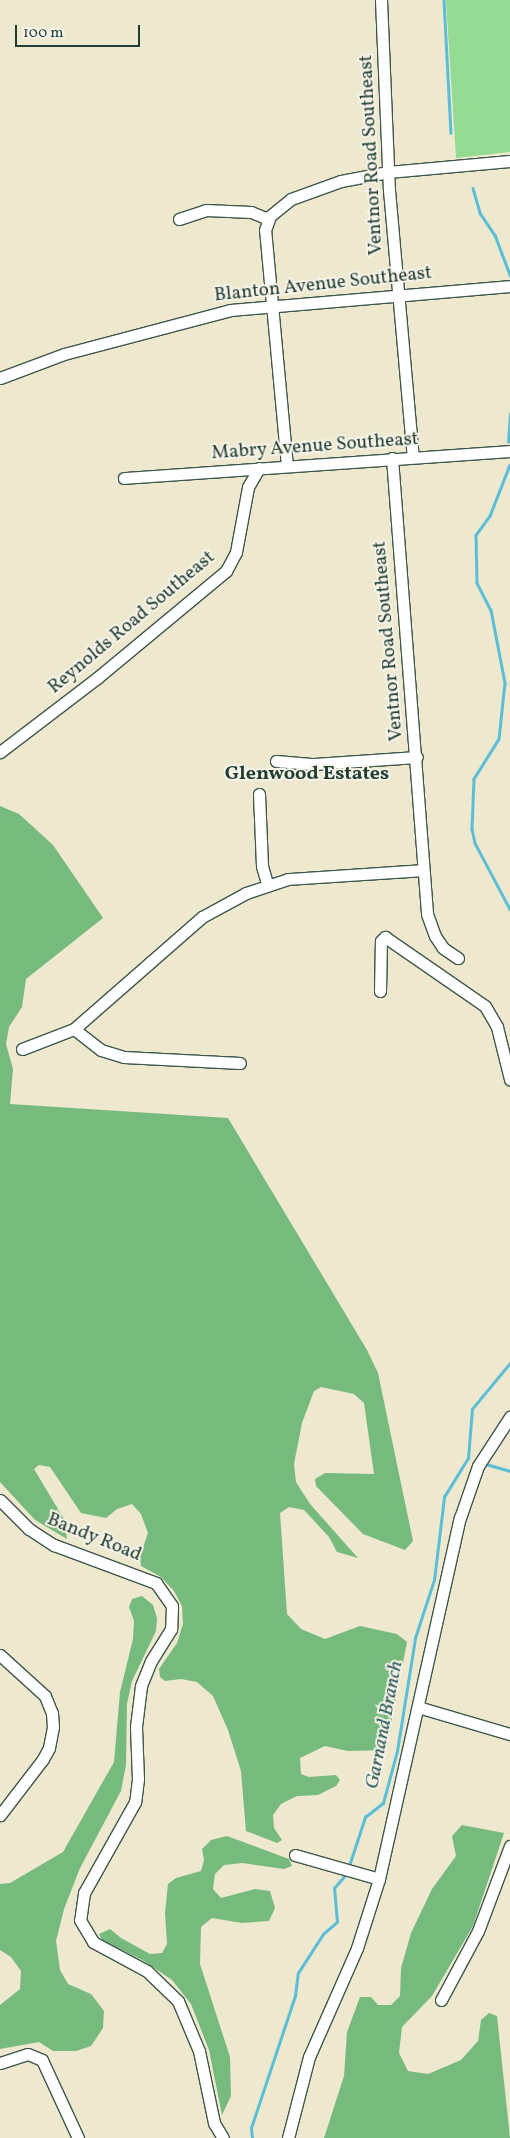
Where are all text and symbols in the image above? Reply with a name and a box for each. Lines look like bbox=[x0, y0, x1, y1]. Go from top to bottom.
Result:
scale bar bbox=[18, 15, 142, 47]
text: 100 m bbox=[23, 23, 63, 44]
street label: Ventnor Road Southeast bbox=[355, 54, 389, 256]
street label: Blanton Avenue Southeast bbox=[213, 262, 433, 308]
street label: Mabry Avenue Southeast bbox=[210, 428, 420, 466]
street label: Ventnor Road Southeast bbox=[369, 540, 409, 742]
street label: Reynolds Road Southeast bbox=[44, 547, 220, 699]
district label: Glenwood Estates bbox=[225, 762, 389, 786]
street label: Bandy Road bbox=[43, 1509, 145, 1567]
water label: Garnand Branch bbox=[361, 1659, 409, 1791]

